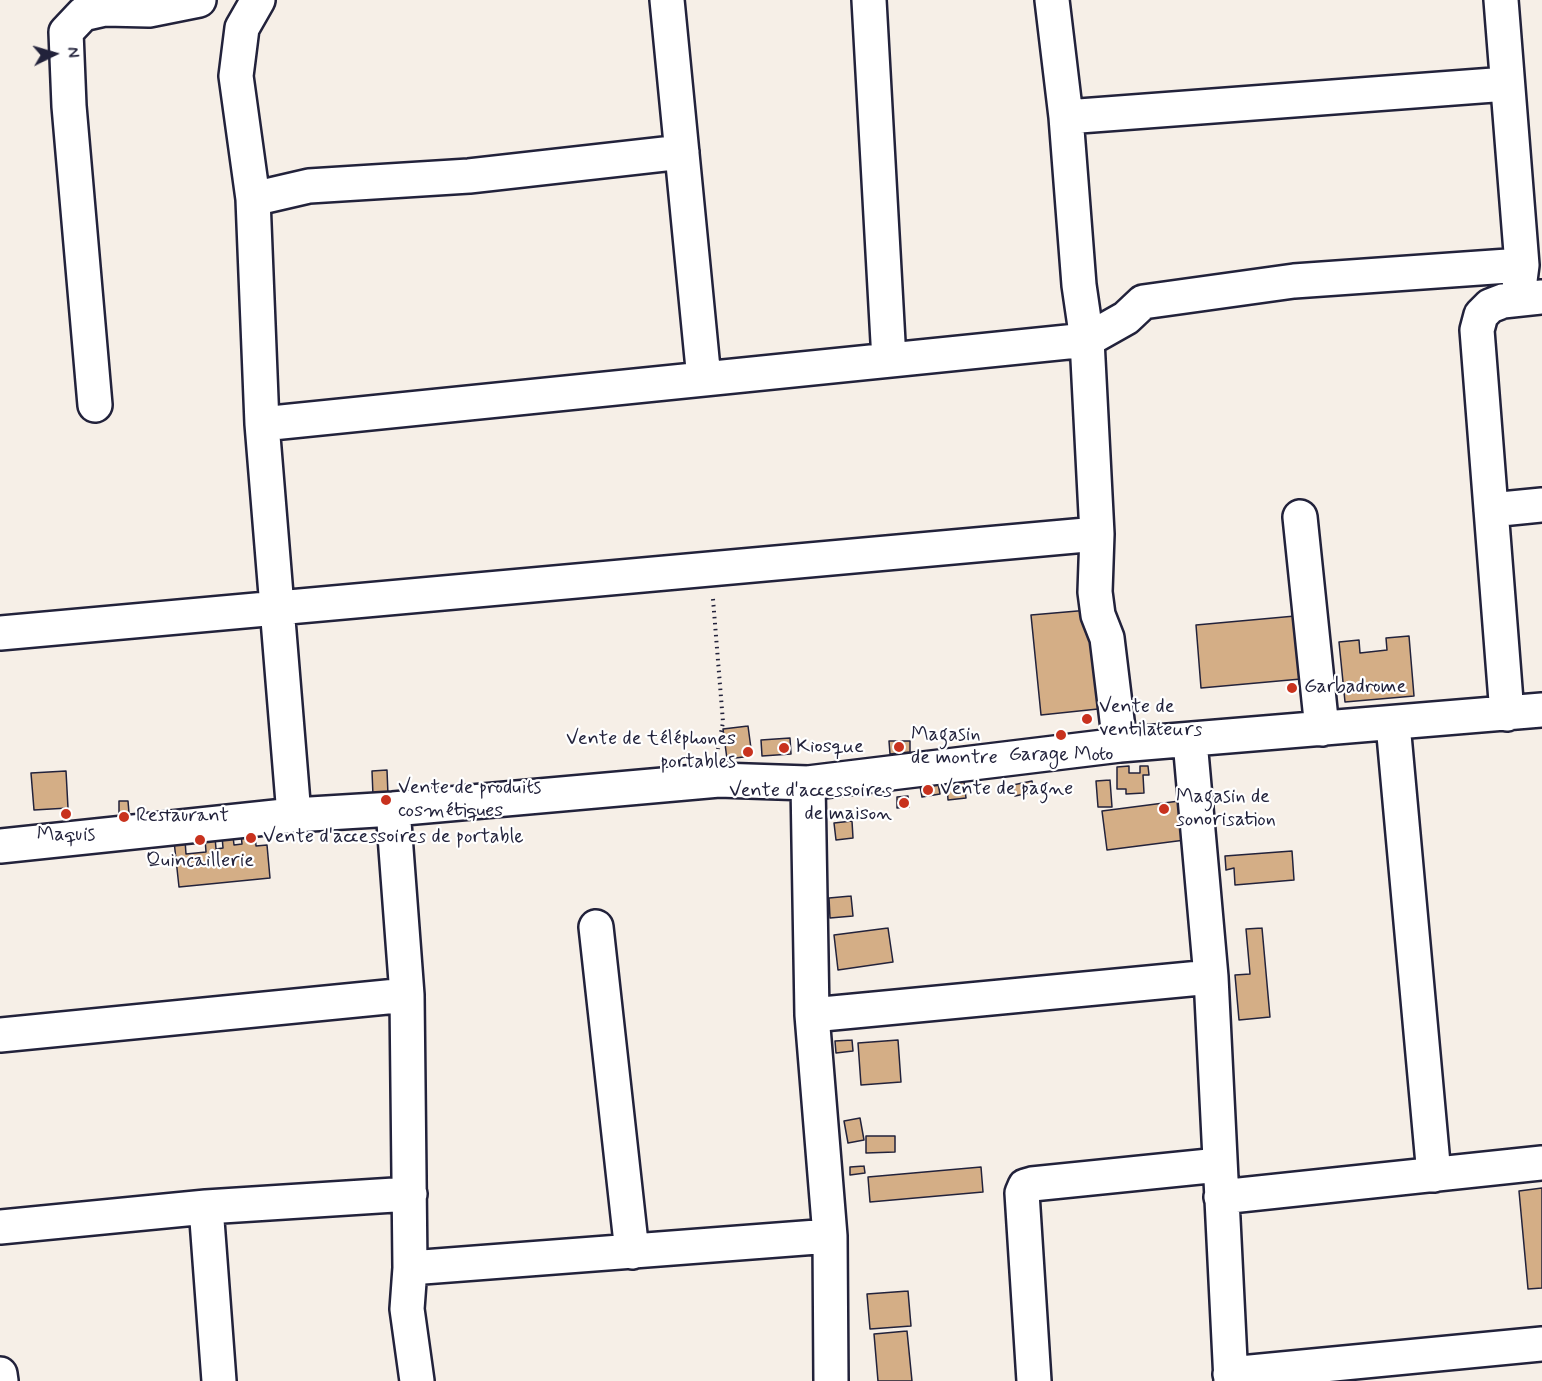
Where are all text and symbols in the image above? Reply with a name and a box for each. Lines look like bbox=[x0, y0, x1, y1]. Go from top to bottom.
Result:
north arrow bbox=[24, 24, 84, 84]
text: N bbox=[62, 46, 83, 59]
place label: Garbadrome bbox=[1304, 676, 1406, 700]
marker: Garbadrome bbox=[1285, 681, 1299, 695]
place label: Vente de ventilateurs bbox=[1099, 696, 1202, 743]
marker: Vente de ventilateurs bbox=[1080, 712, 1094, 726]
place label: Magasin de montre bbox=[911, 724, 998, 771]
place label: Vente de téléphones portables bbox=[566, 728, 736, 775]
marker: Garage Moto bbox=[1054, 728, 1068, 742]
place label: Kiosque bbox=[796, 736, 864, 760]
marker: Magasin de montre bbox=[892, 740, 906, 754]
marker: Kiosque bbox=[777, 741, 791, 755]
place label: Garage Moto bbox=[1009, 744, 1113, 768]
marker: Vente de téléphones portables bbox=[741, 745, 755, 759]
place label: Vente de produits cosmétiques bbox=[398, 777, 541, 824]
place label: Vente de pagne bbox=[940, 778, 1073, 802]
place label: Vente d'accessoires de maison bbox=[729, 780, 892, 827]
marker: Vente de pagne bbox=[921, 783, 935, 797]
place label: Magasin de sonorisation bbox=[1176, 786, 1276, 833]
marker: Vente de produits cosmétiques bbox=[379, 793, 393, 807]
marker: Vente d'accessoires de maison bbox=[897, 796, 911, 810]
marker: Magasin de sonorisation bbox=[1157, 802, 1171, 816]
place label: Restaurant bbox=[136, 805, 229, 829]
marker: Maquis bbox=[59, 807, 73, 821]
marker: Restaurant bbox=[117, 810, 131, 824]
place label: Maquis bbox=[37, 824, 95, 848]
place label: Vente d'accessoires de portable bbox=[263, 826, 524, 850]
marker: Vente d'accessoires de portable bbox=[244, 831, 258, 845]
marker: Quincaillerie bbox=[193, 833, 207, 847]
place label: Quincaillerie bbox=[146, 850, 254, 874]

